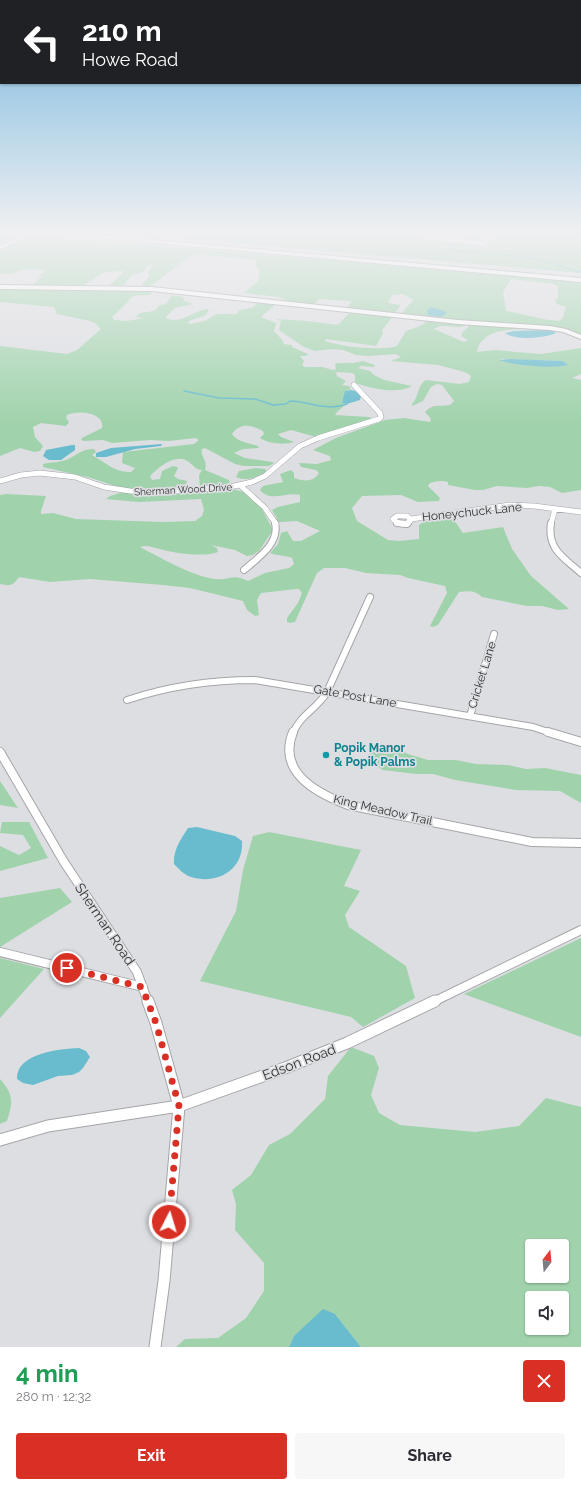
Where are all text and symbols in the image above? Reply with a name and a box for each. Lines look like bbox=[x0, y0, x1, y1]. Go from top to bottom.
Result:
text: 210 m bbox=[82, 15, 162, 48]
icon: left bbox=[16, 16, 68, 68]
text: Howe Road bbox=[82, 49, 178, 70]
street label: Sherman Wood Drive bbox=[134, 481, 233, 498]
street label: Honeychuck Lane bbox=[421, 500, 523, 524]
street label: Cricket Lane bbox=[465, 640, 499, 710]
street label: Gate Post Lane bbox=[312, 682, 398, 710]
place label: Popik Manor & Popik Palms bbox=[334, 741, 416, 769]
marker: Popik Manor & Popik Palms bbox=[321, 750, 331, 760]
street label: King Meadow Trail bbox=[332, 792, 435, 828]
street label: Sherman Road bbox=[72, 880, 138, 968]
pin bbox=[50, 951, 84, 985]
icon: arrive bbox=[56, 957, 78, 979]
street label: Edson Road bbox=[260, 1041, 338, 1083]
position arrow bbox=[148, 1201, 190, 1243]
north arrow bbox=[525, 1239, 569, 1283]
map controls bbox=[525, 1239, 569, 1335]
button: sound bbox=[525, 1291, 569, 1335]
text: 4 min bbox=[16, 1359, 78, 1388]
button: close bbox=[523, 1360, 565, 1402]
text: 280 m · 12:32 bbox=[16, 1389, 91, 1404]
button: Exit bbox=[16, 1433, 287, 1479]
button: Share bbox=[295, 1433, 565, 1479]

